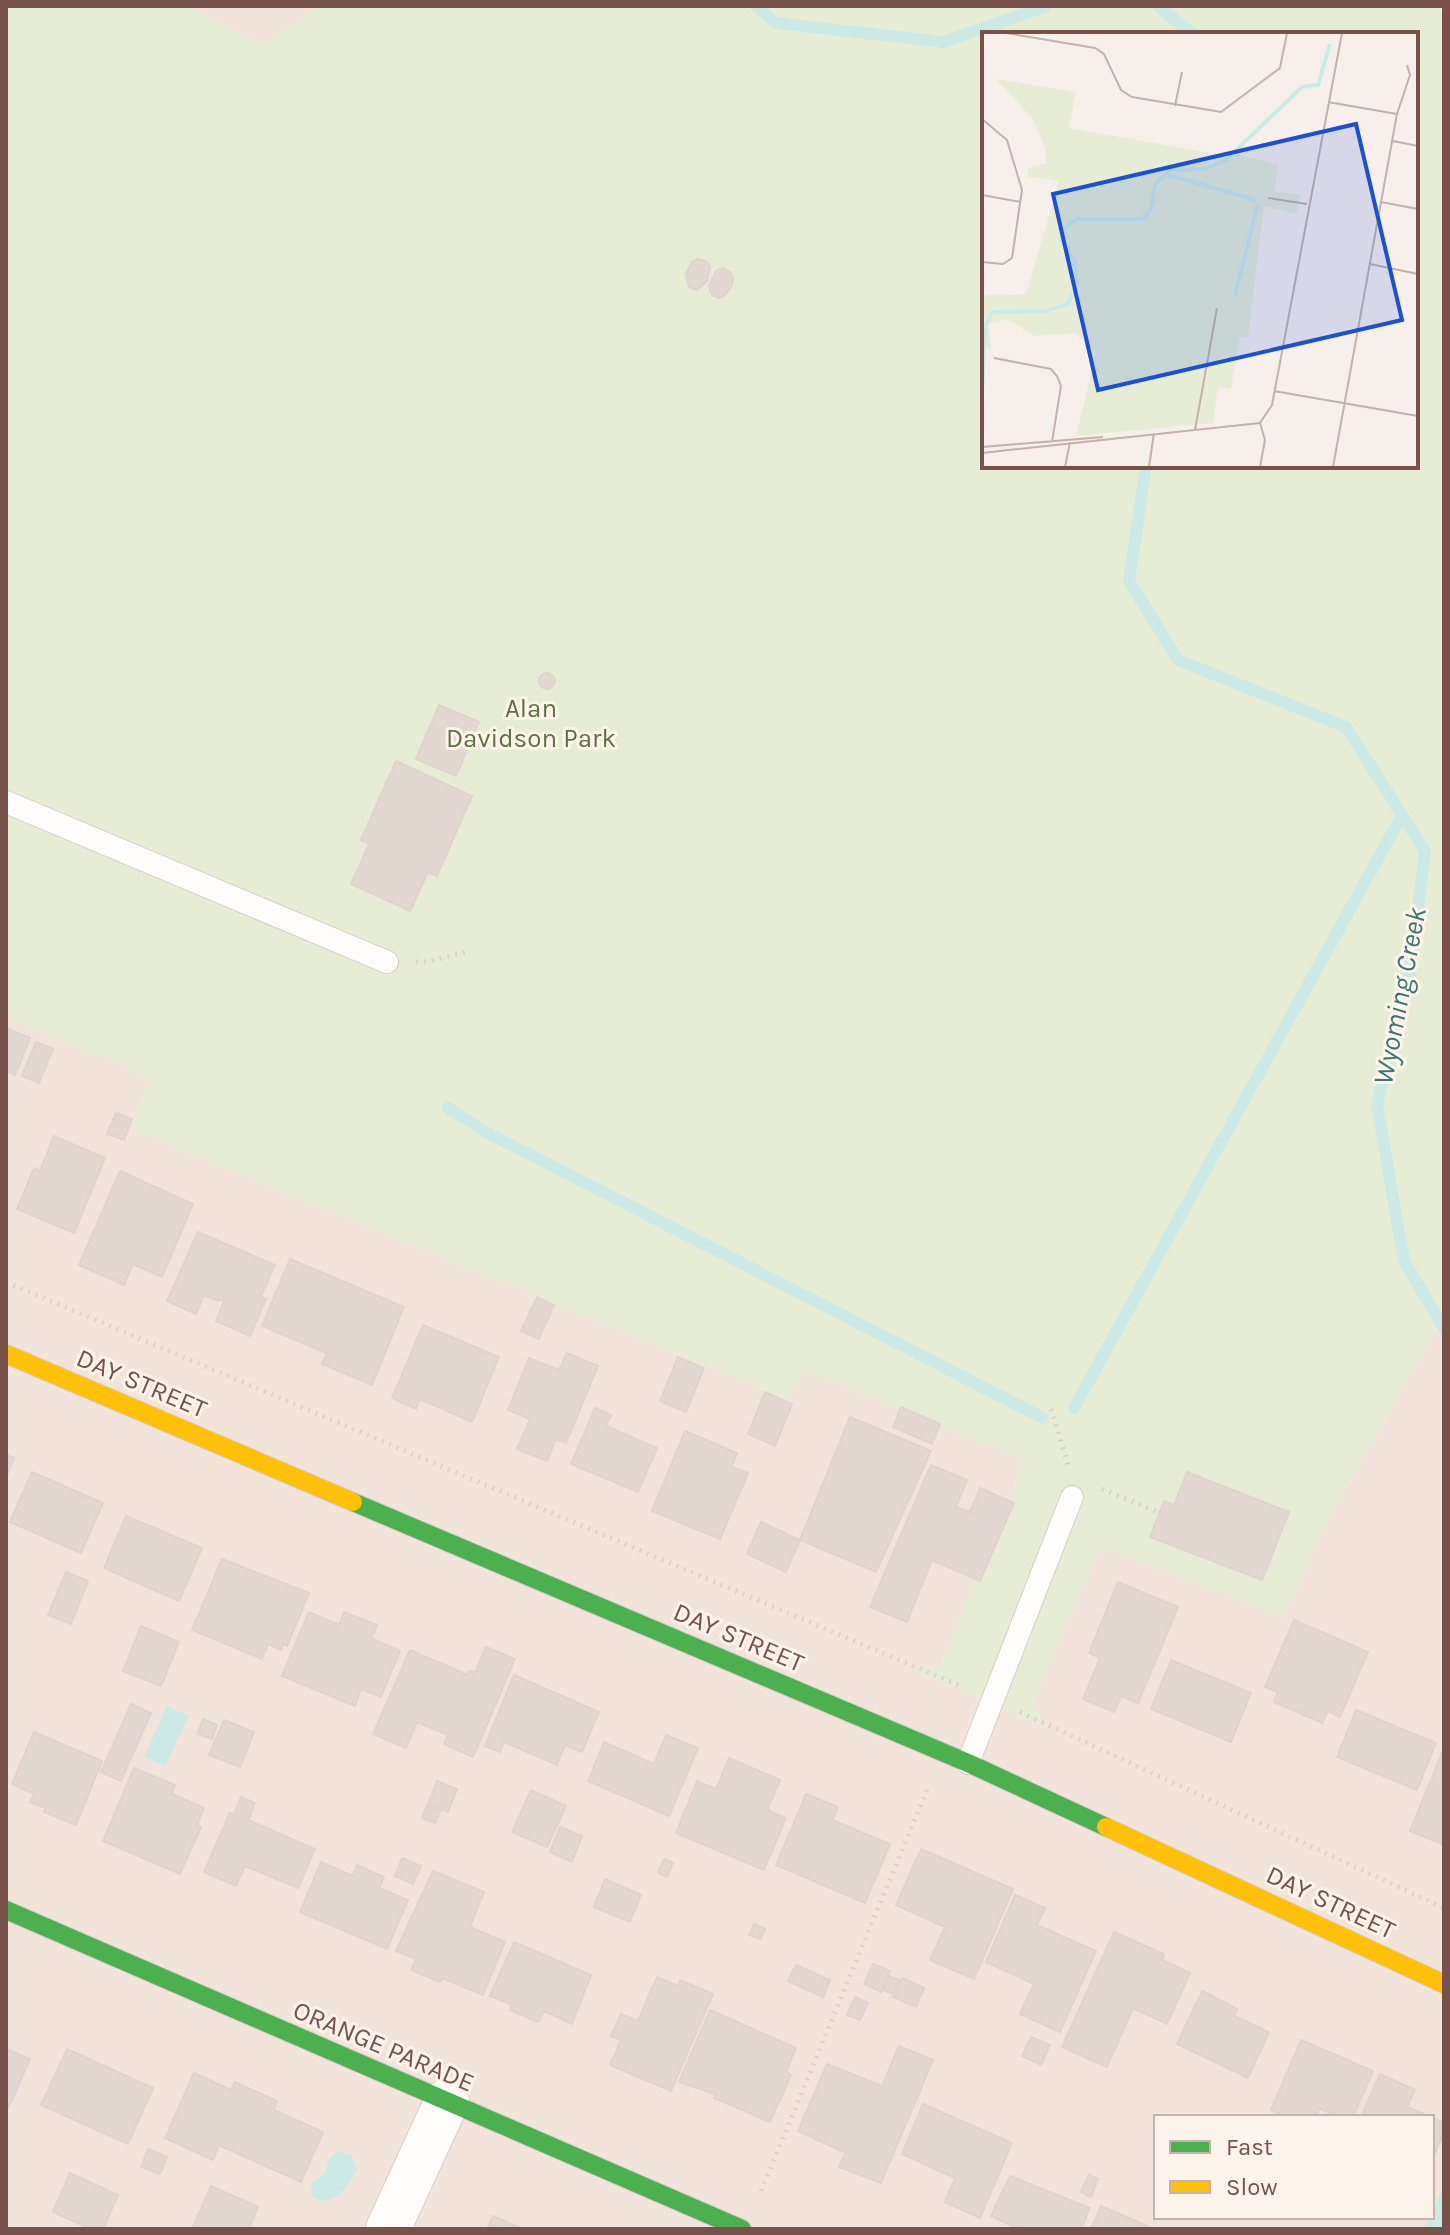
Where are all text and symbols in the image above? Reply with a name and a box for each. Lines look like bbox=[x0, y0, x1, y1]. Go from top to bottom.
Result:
inset map bbox=[982, 32, 1418, 468]
park label: Alan Davidson Park bbox=[446, 693, 616, 754]
water label: Wyoming Creek bbox=[1366, 904, 1433, 1088]
street label: DAY STREET bbox=[72, 1342, 212, 1425]
street label: DAY STREET bbox=[669, 1596, 809, 1679]
street label: DAY STREET bbox=[1261, 1859, 1400, 1946]
street label: ORANGE PARADE bbox=[288, 1994, 479, 2099]
legend bbox=[1154, 2115, 1434, 2219]
text: Fast bbox=[1226, 2133, 1273, 2161]
text: Slow bbox=[1226, 2173, 1278, 2201]

